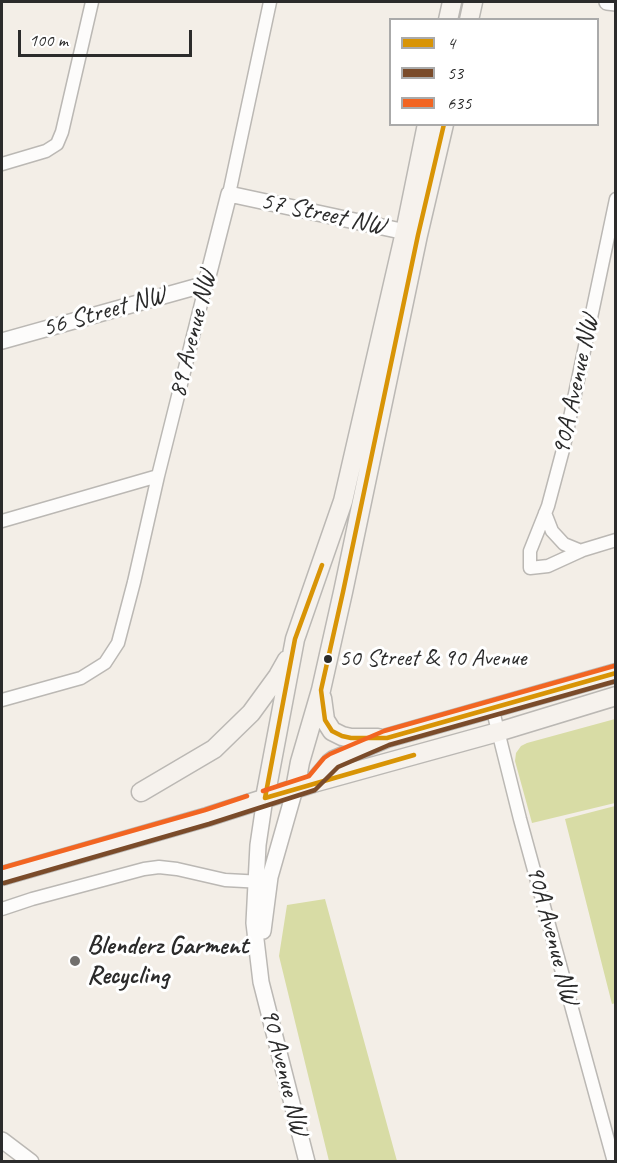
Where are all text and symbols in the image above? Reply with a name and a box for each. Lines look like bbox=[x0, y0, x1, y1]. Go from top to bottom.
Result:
scale bar bbox=[21, 18, 195, 56]
legend bbox=[389, 18, 599, 126]
text: 100 m bbox=[29, 29, 68, 51]
text: 4 bbox=[447, 32, 455, 54]
text: 53 bbox=[447, 62, 463, 84]
text: 635 bbox=[447, 92, 471, 114]
street label: 57 Street NW bbox=[258, 186, 388, 242]
street label: 89 Avenue NW bbox=[162, 267, 224, 401]
street label: 56 Street NW bbox=[39, 280, 169, 344]
street label: 90A Avenue NW bbox=[546, 312, 606, 458]
place label: 50 Street & 90 Avenue bbox=[339, 645, 526, 673]
marker: 50 Street & 90 Avenue bbox=[322, 653, 334, 665]
street label: 90A Avenue NW bbox=[518, 862, 586, 1008]
place label: Blenderz Garment Recycling bbox=[87, 930, 248, 992]
marker: Blenderz Garment Recycling bbox=[68, 954, 82, 968]
street label: 90 Avenue NW bbox=[253, 1005, 315, 1139]

